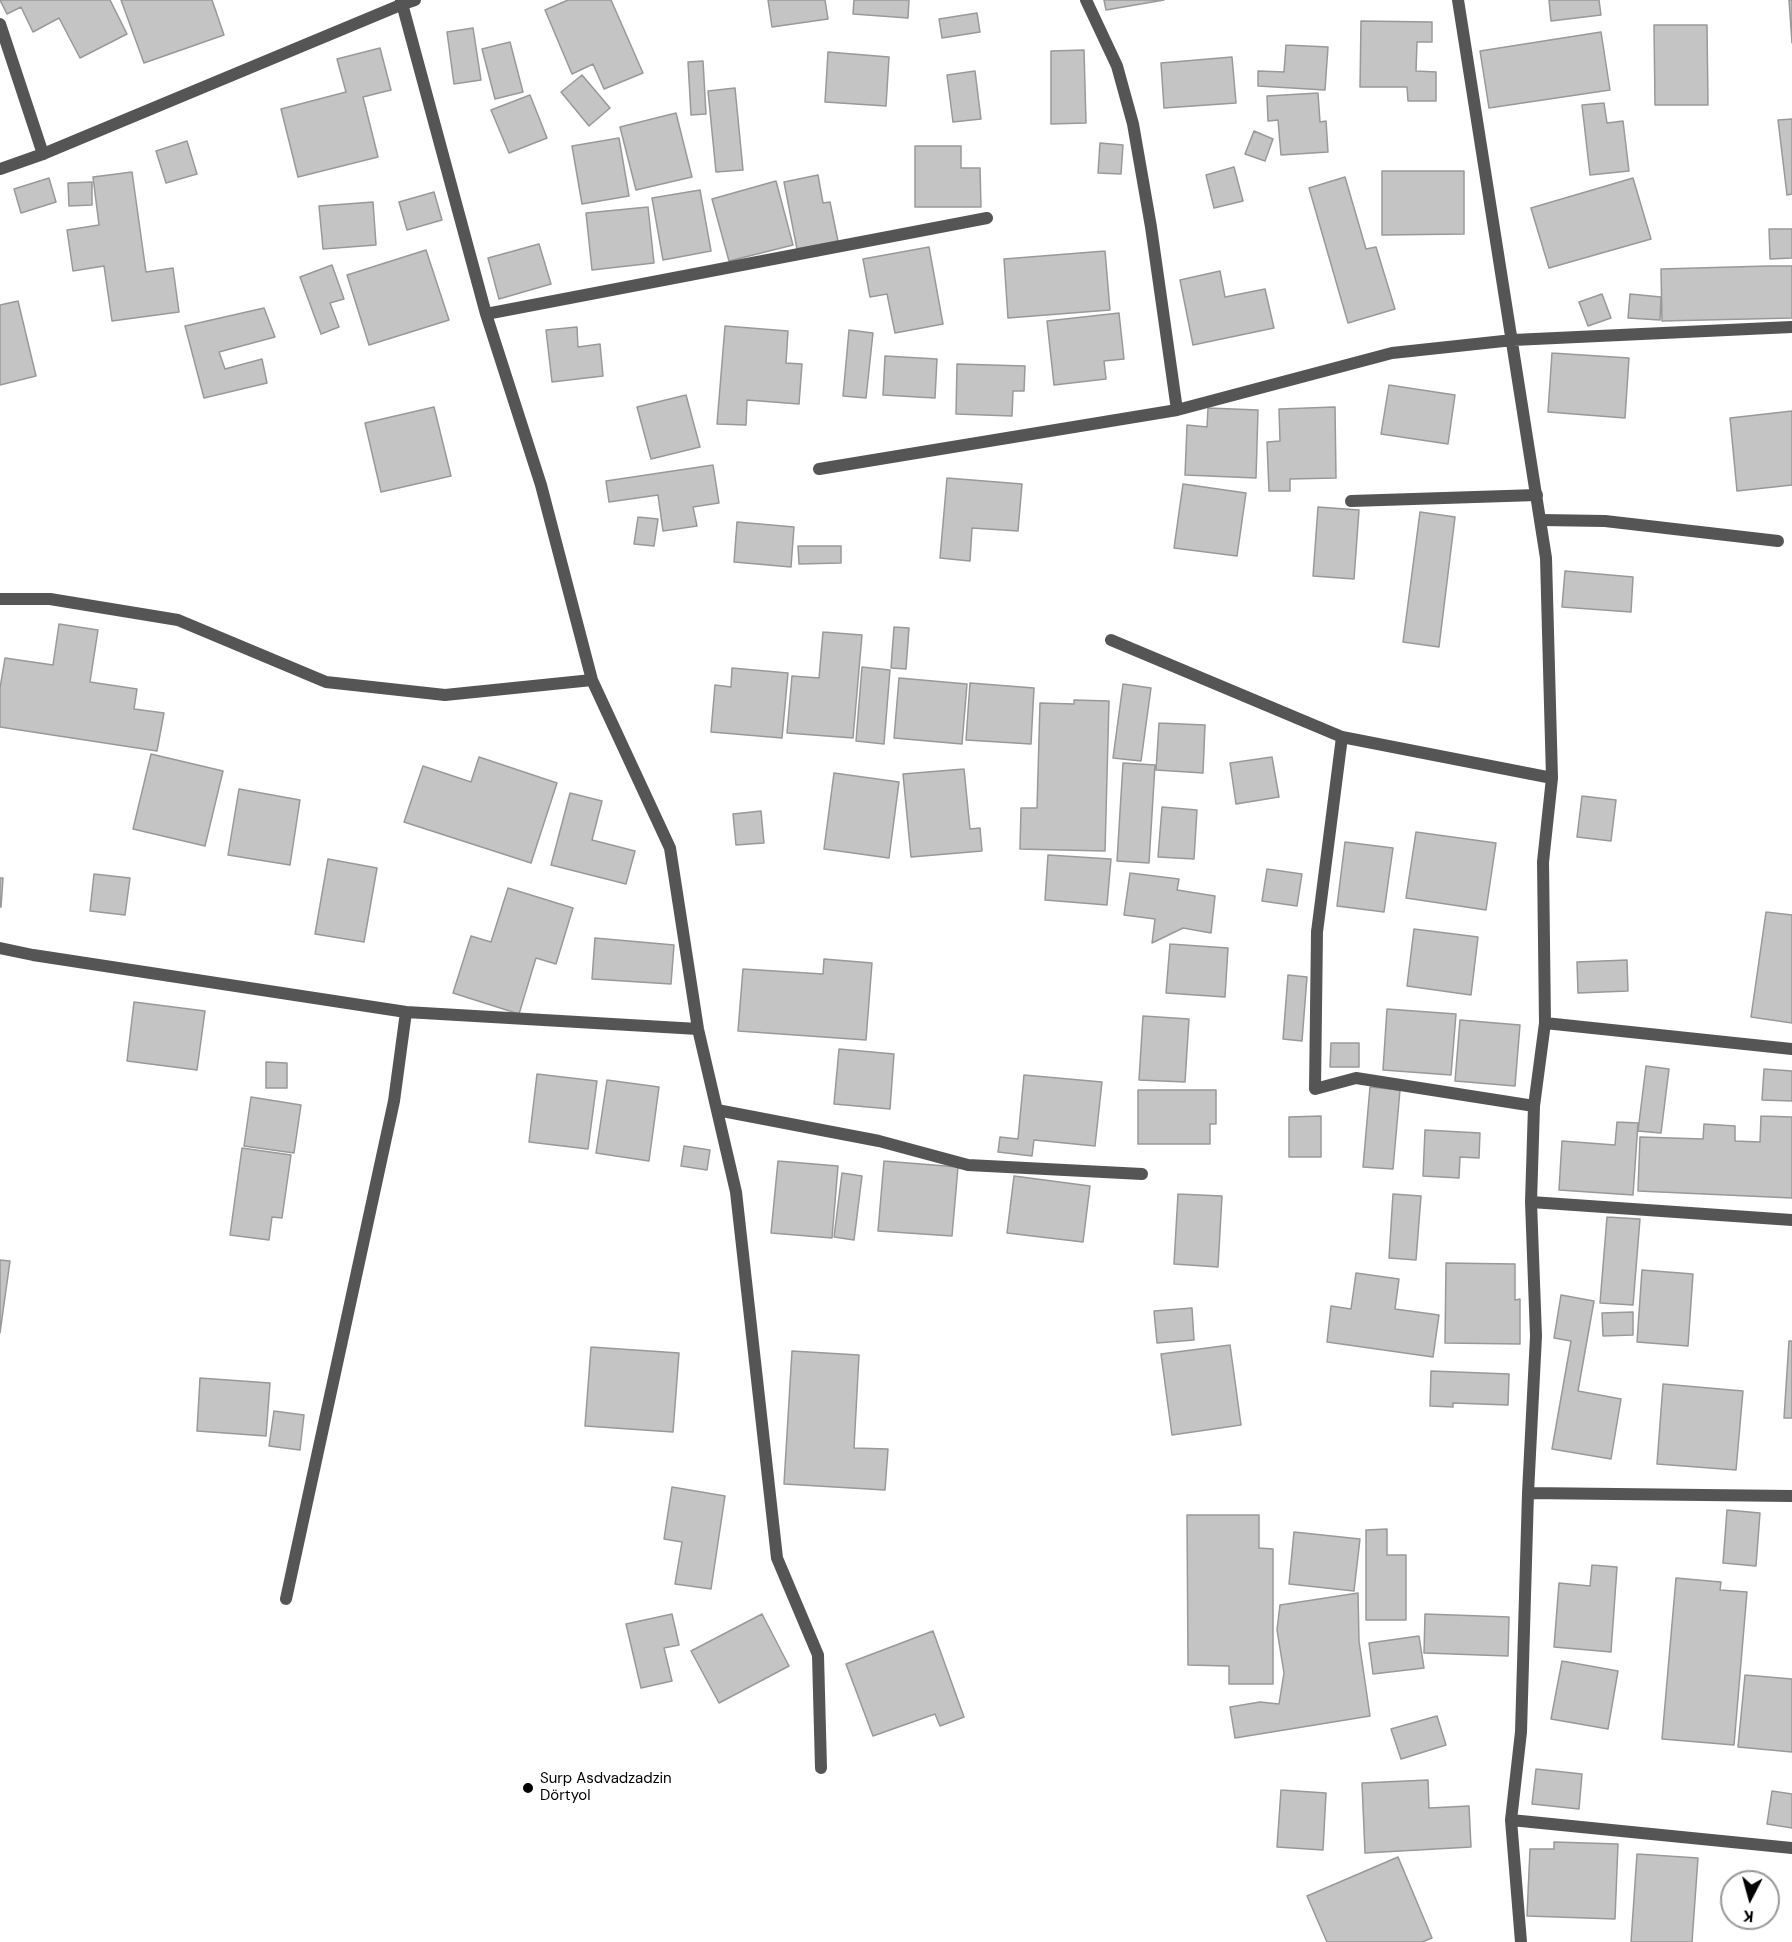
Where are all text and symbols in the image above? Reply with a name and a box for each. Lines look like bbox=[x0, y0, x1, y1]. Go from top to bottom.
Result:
place label: Surp Asdvadzadzin Dörtyol bbox=[540, 1770, 672, 1805]
marker: Surp Asdvadzadzin Dörtyol bbox=[521, 1781, 535, 1795]
north arrow bbox=[1720, 1870, 1780, 1930]
text: K bbox=[1742, 1905, 1755, 1927]

